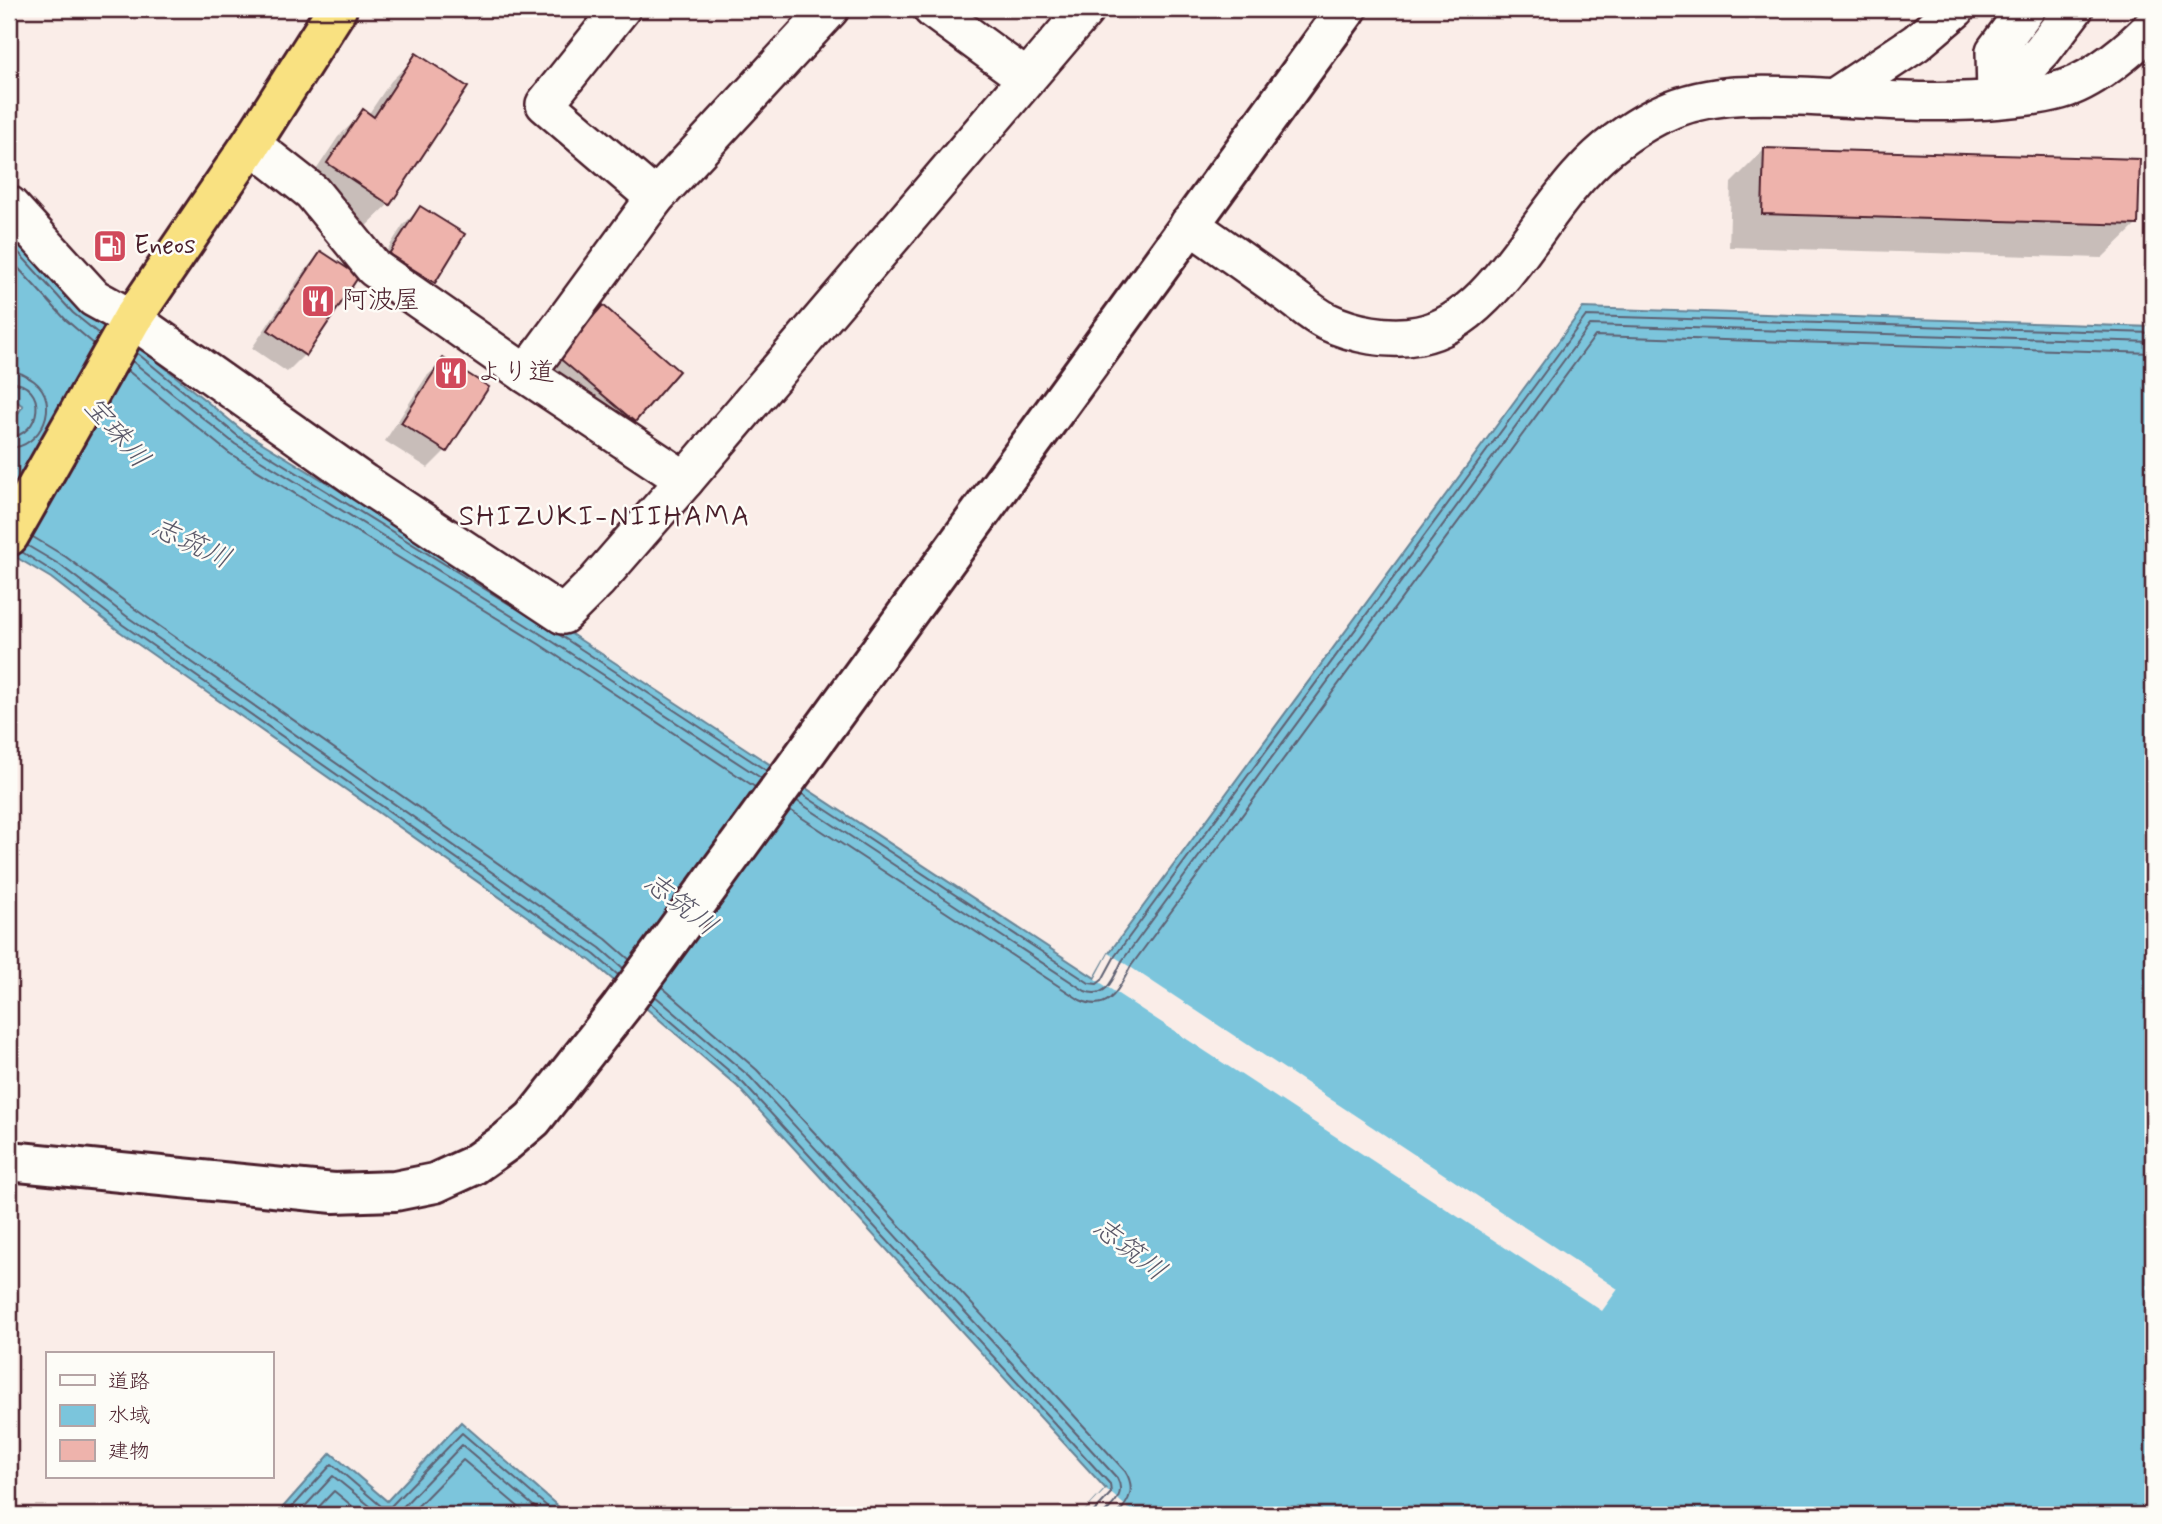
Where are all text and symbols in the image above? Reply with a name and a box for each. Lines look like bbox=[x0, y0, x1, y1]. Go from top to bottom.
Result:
fuel station icon: Eneos bbox=[91, 227, 129, 265]
place label: Eneos bbox=[134, 229, 196, 263]
restaurant icon: 阿波屋 bbox=[299, 282, 337, 320]
place label: 阿波屋 bbox=[342, 284, 420, 318]
restaurant icon: より道 bbox=[432, 354, 470, 392]
place label: より道 bbox=[476, 356, 555, 390]
water label: 宝珠川 bbox=[74, 389, 158, 477]
district label: SHIZUKI-NIIHAMA bbox=[459, 499, 751, 536]
water label: 志筑川 bbox=[145, 509, 237, 579]
water label: 志筑川 bbox=[636, 865, 724, 945]
water label: 志筑川 bbox=[1085, 1210, 1173, 1290]
legend bbox=[46, 1352, 273, 1478]
text: 道路 bbox=[108, 1368, 150, 1396]
text: 水域 bbox=[108, 1402, 150, 1430]
text: 建物 bbox=[108, 1438, 150, 1466]

